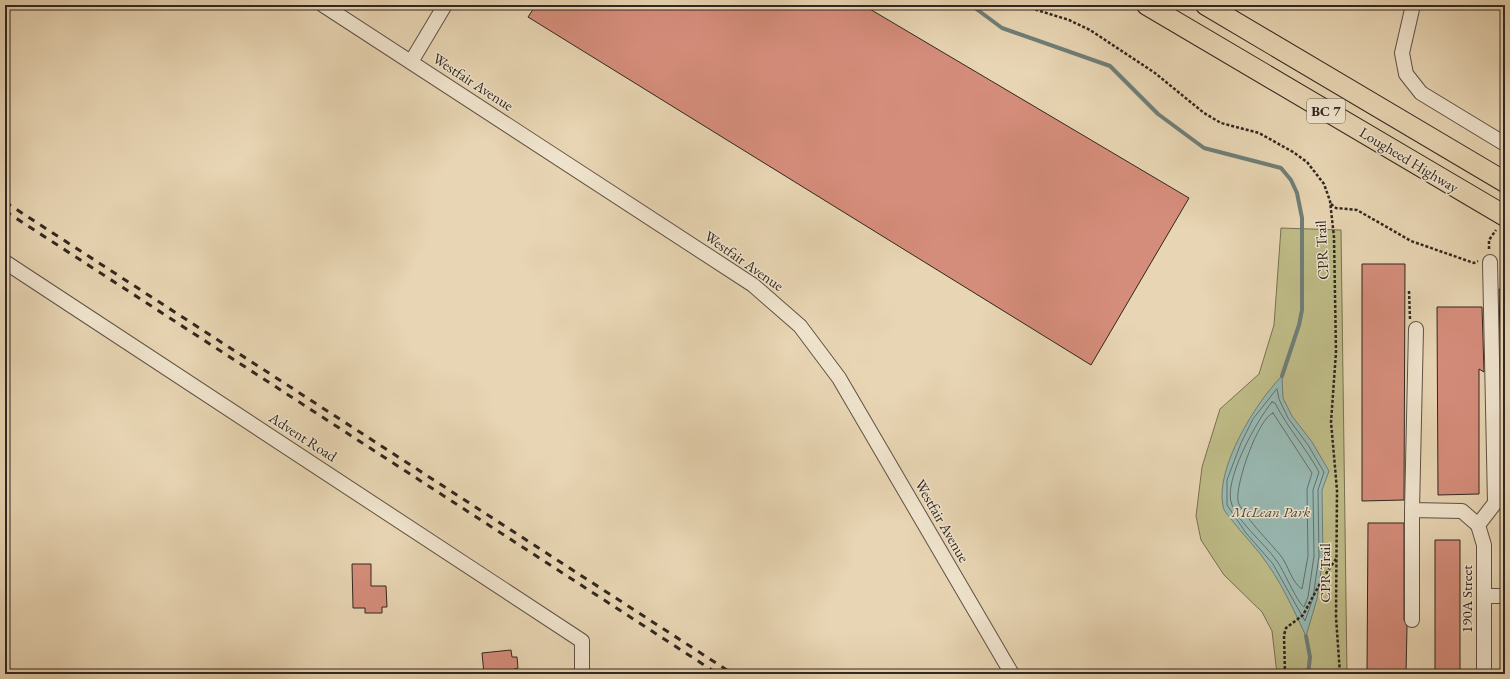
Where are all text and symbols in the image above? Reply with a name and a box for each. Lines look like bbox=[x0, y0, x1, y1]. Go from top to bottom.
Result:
street label: Westfair Avenue bbox=[429, 48, 517, 115]
road number: BC 7 bbox=[1307, 99, 1345, 123]
street label: Lougheed Highway bbox=[1356, 122, 1463, 197]
street label: CPR Trail bbox=[1310, 219, 1333, 280]
street label: Westfair Avenue bbox=[701, 226, 788, 295]
street label: Advent Road bbox=[265, 407, 341, 466]
street label: Westfair Avenue bbox=[911, 476, 974, 566]
park label: McLean Park bbox=[1231, 502, 1311, 521]
street label: CPR Trail bbox=[1315, 543, 1334, 603]
street label: 190A Street bbox=[1457, 565, 1476, 633]

